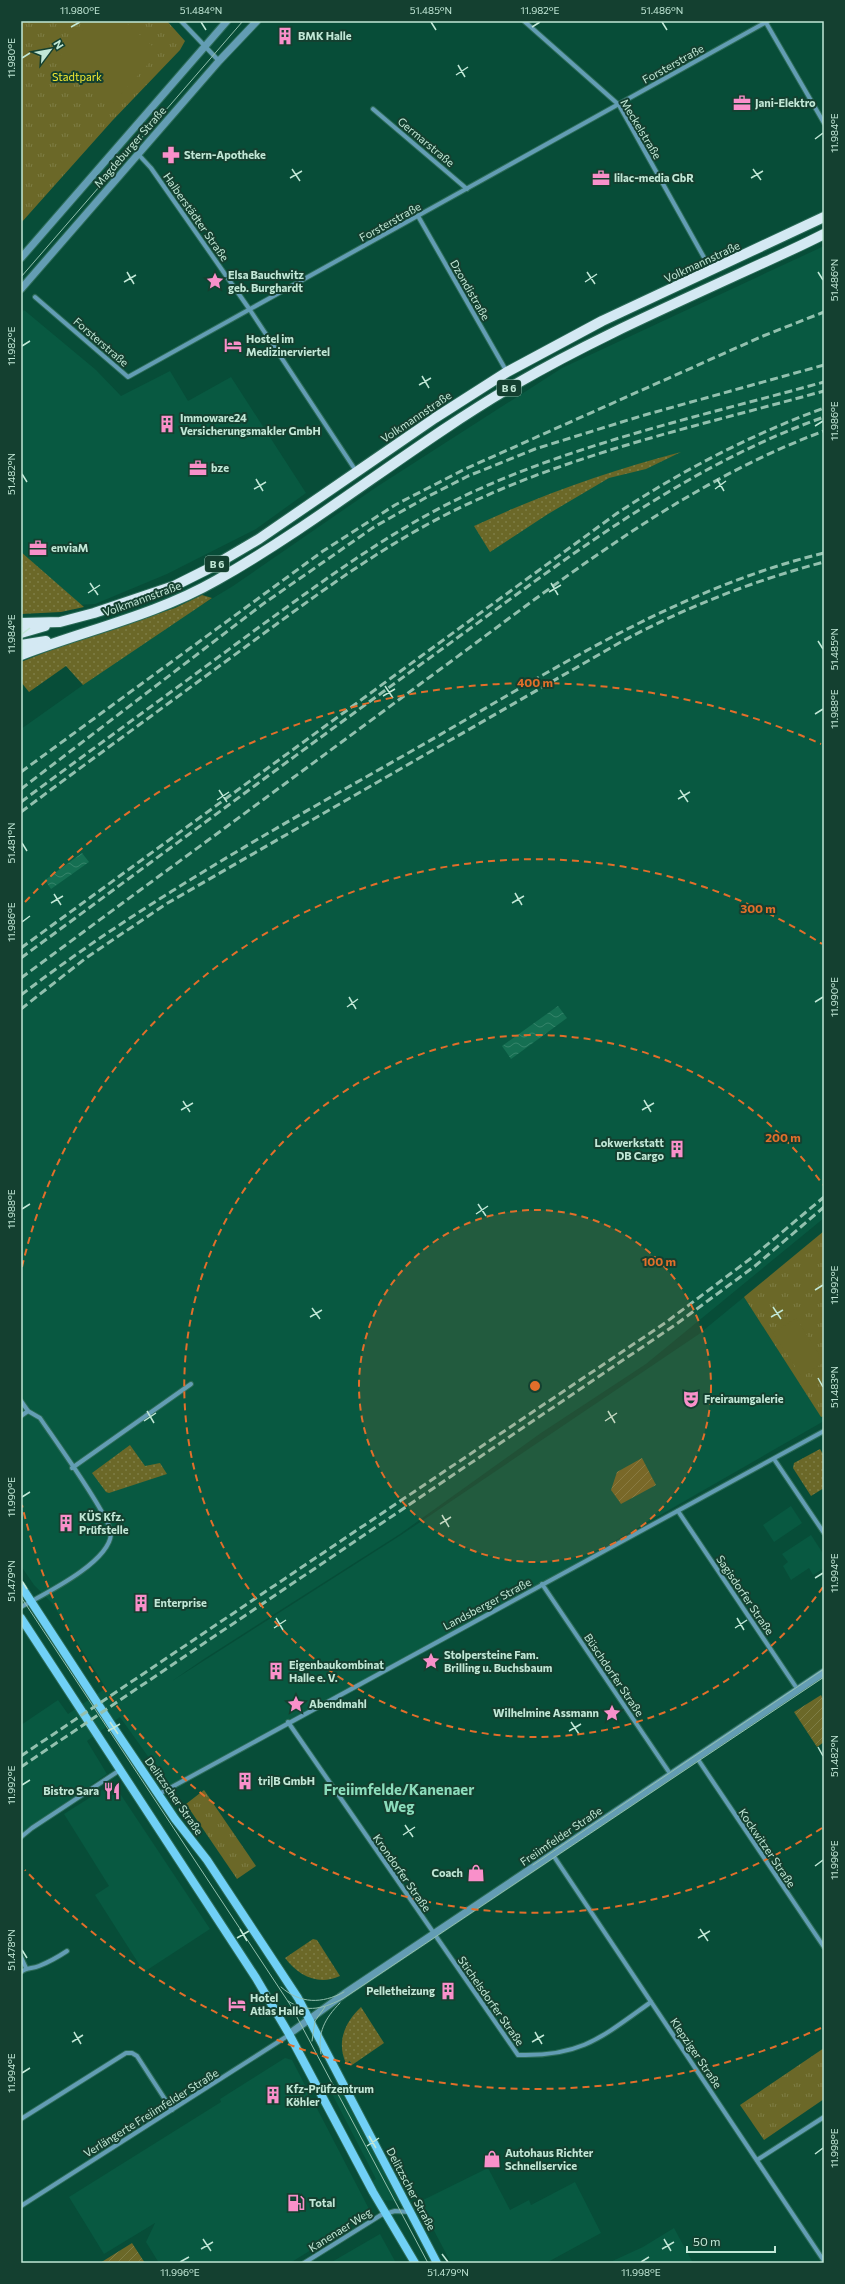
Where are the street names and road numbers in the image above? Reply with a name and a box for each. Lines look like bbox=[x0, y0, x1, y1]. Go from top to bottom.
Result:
street label: Forsterstraße bbox=[640, 41, 706, 86]
street label: Meckelstraße bbox=[618, 96, 665, 161]
street label: Magdeburger Straße bbox=[91, 103, 168, 190]
street label: Germarstraße bbox=[395, 114, 457, 169]
street label: Halberstädter Straße bbox=[161, 170, 232, 264]
street label: Forsterstraße bbox=[357, 199, 423, 244]
street label: Volkmannstraße bbox=[662, 238, 742, 285]
street label: Dzondistraße bbox=[448, 257, 493, 322]
street label: Forsterstraße bbox=[71, 314, 131, 369]
road number: B 6 bbox=[497, 380, 521, 396]
street label: Volkmannstraße bbox=[378, 388, 454, 445]
road number: B 6 bbox=[205, 556, 229, 572]
street label: Volkmannstraße bbox=[101, 578, 183, 619]
street label: Sagisdorfer Straße bbox=[714, 1553, 777, 1637]
street label: Landsberger Straße bbox=[440, 1575, 533, 1632]
street label: Büschdorfer Straße bbox=[582, 1631, 647, 1719]
street label: Delitzscher Straße bbox=[143, 1754, 206, 1837]
street label: Freiimfelder Straße bbox=[517, 1803, 604, 1868]
street label: Kockwitzer Straße bbox=[736, 1806, 799, 1890]
street label: Krondorfer Straße bbox=[371, 1831, 434, 1914]
street label: Stichelsdorfer Straße bbox=[456, 1954, 527, 2048]
street label: Klepziger Straße bbox=[668, 2015, 725, 2091]
street label: Verlängerte Freiimfelder Straße bbox=[81, 2066, 221, 2159]
street label: Delitzscher Straße bbox=[384, 2145, 439, 2233]
street label: Kanenaer Weg bbox=[306, 2205, 374, 2254]

